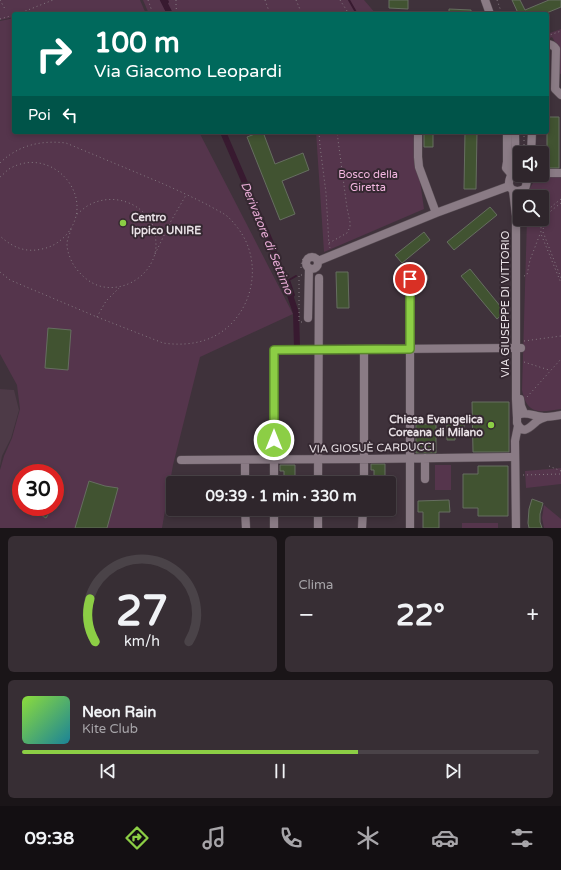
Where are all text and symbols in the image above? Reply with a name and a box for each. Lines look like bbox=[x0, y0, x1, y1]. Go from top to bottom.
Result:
text: 100 m bbox=[94, 26, 180, 60]
icon: right bbox=[28, 28, 80, 80]
text: Via Giacomo Leopardi bbox=[94, 60, 282, 82]
icon: left bbox=[59, 104, 81, 126]
text: Poi bbox=[28, 106, 51, 124]
map controls bbox=[513, 146, 549, 226]
button: sound bbox=[513, 146, 549, 182]
park label: Bosco della Giretta bbox=[338, 168, 398, 194]
water label: Derivatore di Settimo bbox=[238, 180, 296, 297]
button: search bbox=[513, 190, 549, 226]
place label: Centro Ippico UNIRE bbox=[131, 211, 201, 238]
marker: Centro Ippico UNIRE bbox=[118, 218, 128, 228]
street label: VIA GIUSEPPE DI VITTORIO bbox=[499, 230, 512, 378]
pin bbox=[393, 262, 427, 296]
icon: arrive bbox=[399, 268, 421, 290]
place label: Chiesa Evangelica Coreana di Milano bbox=[389, 413, 483, 439]
position arrow bbox=[253, 419, 295, 461]
marker: Chiesa Evangelica Coreana di Milano bbox=[486, 420, 496, 430]
street label: VIA GIOSUÈ CARDUCCI bbox=[309, 439, 435, 456]
speed limit sign: 30 bbox=[12, 464, 64, 516]
text: 09:39 · 1 min · 330 m bbox=[206, 487, 356, 505]
text: Clima bbox=[299, 577, 333, 593]
text: 27 bbox=[116, 587, 168, 637]
text: 22° bbox=[396, 597, 445, 634]
text: − bbox=[299, 602, 314, 628]
text: + bbox=[527, 602, 539, 628]
text: km/h bbox=[124, 633, 160, 650]
text: Neon Rain bbox=[82, 703, 156, 721]
text: Kite Club bbox=[82, 721, 138, 737]
icon: previous bbox=[97, 760, 119, 782]
icon: pause bbox=[269, 760, 291, 782]
icon: next bbox=[442, 760, 464, 782]
icon: directions bbox=[123, 824, 151, 852]
icon: music bbox=[200, 824, 228, 852]
icon: phone bbox=[277, 824, 305, 852]
icon: climate bbox=[354, 824, 382, 852]
icon: car bbox=[431, 824, 459, 852]
icon: filters bbox=[508, 824, 536, 852]
text: 09:38 bbox=[25, 827, 74, 849]

